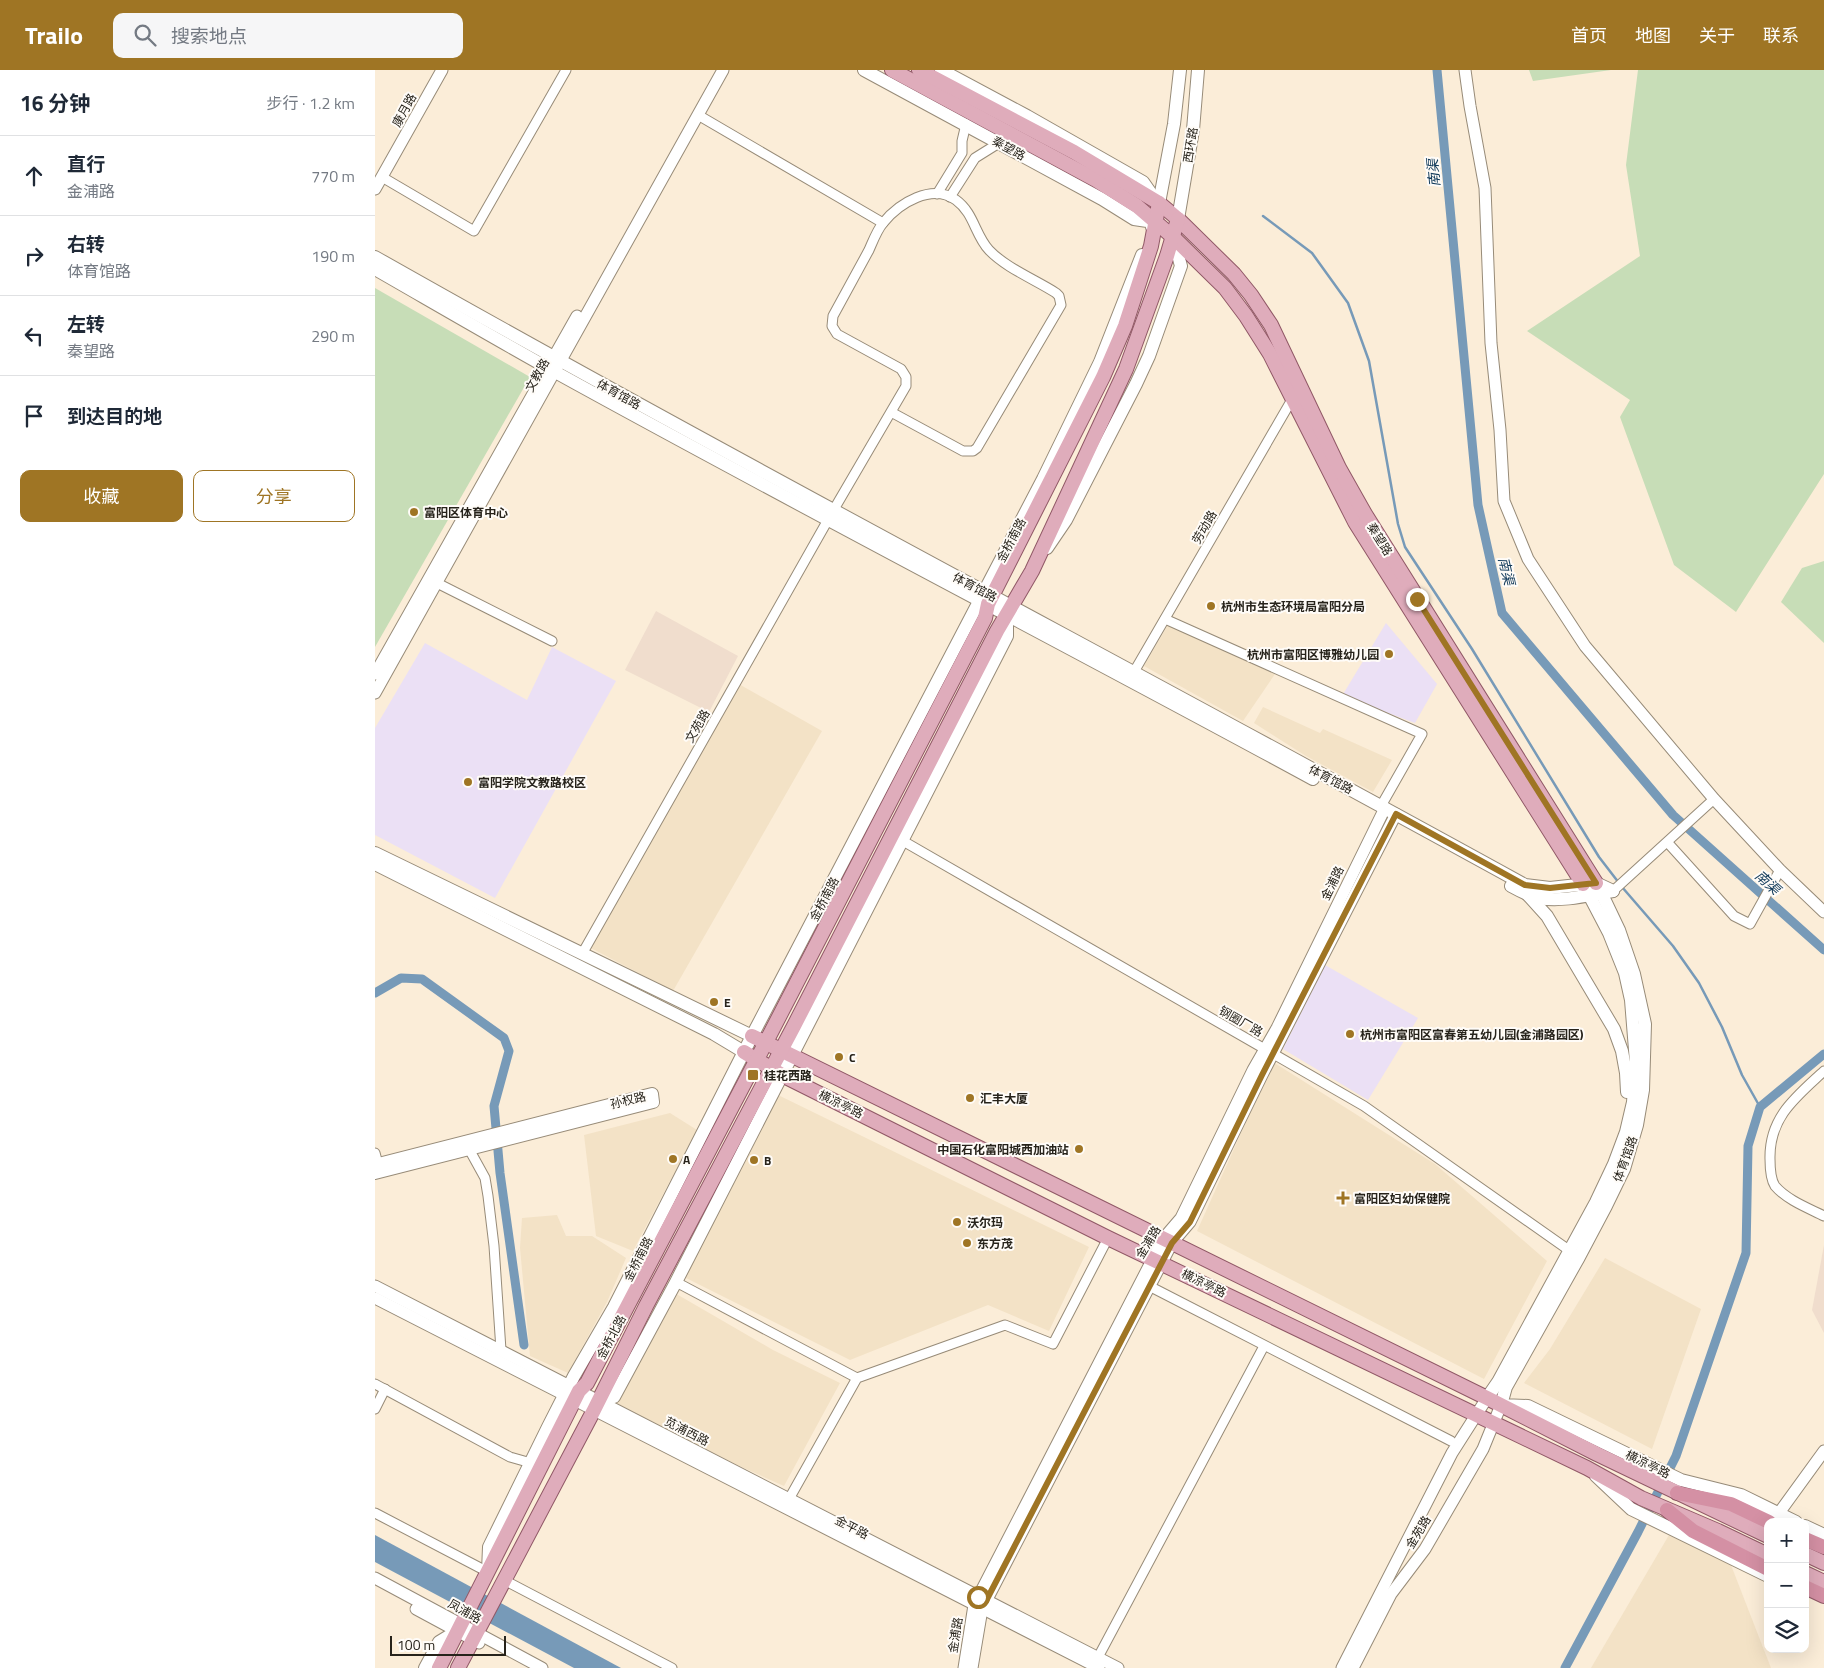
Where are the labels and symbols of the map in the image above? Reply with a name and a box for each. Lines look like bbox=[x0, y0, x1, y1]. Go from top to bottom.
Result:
street label: 康月路 bbox=[387, 90, 421, 130]
street label: 西环路 bbox=[1178, 126, 1202, 164]
street label: 秦望路 bbox=[989, 131, 1029, 165]
water label: 南渠 bbox=[1421, 156, 1445, 188]
street label: 文教路 bbox=[520, 355, 554, 395]
street label: 体育馆路 bbox=[593, 374, 645, 414]
place label: 富阳区体育中心 bbox=[424, 503, 508, 522]
marker: 富阳区体育中心 bbox=[408, 506, 420, 518]
street label: 劳动路 bbox=[1187, 507, 1221, 547]
street label: 金桥南路 bbox=[991, 514, 1031, 566]
street label: 秦望路 bbox=[1362, 519, 1398, 559]
water label: 南渠 bbox=[1494, 555, 1521, 589]
street label: 体育馆路 bbox=[949, 567, 1001, 607]
route end bbox=[1406, 588, 1429, 611]
place label: 杭州市生态环境局富阳分局 bbox=[1221, 597, 1365, 616]
marker: 杭州市生态环境局富阳分局 bbox=[1205, 600, 1217, 612]
place label: 杭州市富阳区博雅幼儿园 bbox=[1247, 645, 1379, 664]
marker: 杭州市富阳区博雅幼儿园 bbox=[1383, 648, 1395, 660]
street label: 文苑路 bbox=[680, 706, 714, 746]
street label: 体育馆路 bbox=[1305, 759, 1357, 799]
place label: 富阳学院文教路校区 bbox=[478, 773, 586, 792]
marker: 富阳学院文教路校区 bbox=[462, 776, 474, 788]
street label: 金浦路 bbox=[1316, 863, 1348, 903]
water label: 南渠 bbox=[1751, 865, 1787, 901]
street label: 金桥南路 bbox=[804, 873, 844, 925]
place label: E bbox=[724, 993, 731, 1012]
marker: E bbox=[708, 996, 720, 1008]
street label: 钢圈厂路 bbox=[1215, 1001, 1267, 1041]
place label: 杭州市富阳区富春第五幼儿园(金浦路园区) bbox=[1360, 1025, 1584, 1044]
marker: 杭州市富阳区富春第五幼儿园(金浦路园区) bbox=[1344, 1028, 1356, 1040]
place label: C bbox=[849, 1048, 856, 1067]
marker: C bbox=[833, 1051, 845, 1063]
place label: 桂花西路 bbox=[764, 1066, 812, 1085]
marker: 桂花西路 bbox=[746, 1068, 760, 1082]
street label: 横凉亭路 bbox=[815, 1085, 867, 1123]
street label: 孙权路 bbox=[608, 1086, 648, 1114]
place label: 汇丰大厦 bbox=[980, 1089, 1028, 1108]
marker: 汇丰大厦 bbox=[964, 1092, 976, 1104]
street label: 体育馆路 bbox=[1608, 1133, 1642, 1185]
place label: 中国石化富阳城西加油站 bbox=[937, 1140, 1069, 1159]
marker: 中国石化富阳城西加油站 bbox=[1073, 1143, 1085, 1155]
place label: A bbox=[683, 1150, 691, 1169]
place label: B bbox=[764, 1151, 771, 1170]
marker: A bbox=[667, 1153, 679, 1165]
marker: B bbox=[748, 1154, 760, 1166]
place label: 富阳区妇幼保健院 bbox=[1354, 1189, 1450, 1208]
marker: 富阳区妇幼保健院 bbox=[1336, 1191, 1350, 1205]
place label: 沃尔玛 bbox=[967, 1213, 1003, 1232]
marker: 沃尔玛 bbox=[951, 1216, 963, 1228]
street label: 金浦路 bbox=[1131, 1222, 1165, 1262]
street label: 金桥南路 bbox=[619, 1233, 657, 1285]
place label: 东方茂 bbox=[977, 1234, 1013, 1253]
marker: 东方茂 bbox=[961, 1237, 973, 1249]
street label: 横凉亭路 bbox=[1178, 1264, 1230, 1302]
street label: 金桥北路 bbox=[591, 1311, 631, 1363]
street label: 苋浦西路 bbox=[661, 1412, 713, 1450]
street label: 横凉亭路 bbox=[1622, 1445, 1674, 1483]
street label: 金平路 bbox=[832, 1510, 872, 1544]
street label: 金苑路 bbox=[1401, 1512, 1435, 1552]
route start bbox=[967, 1586, 990, 1609]
street label: 凤浦路 bbox=[445, 1594, 485, 1628]
street label: 金浦路 bbox=[943, 1616, 967, 1654]
scale bar bbox=[390, 1633, 506, 1656]

